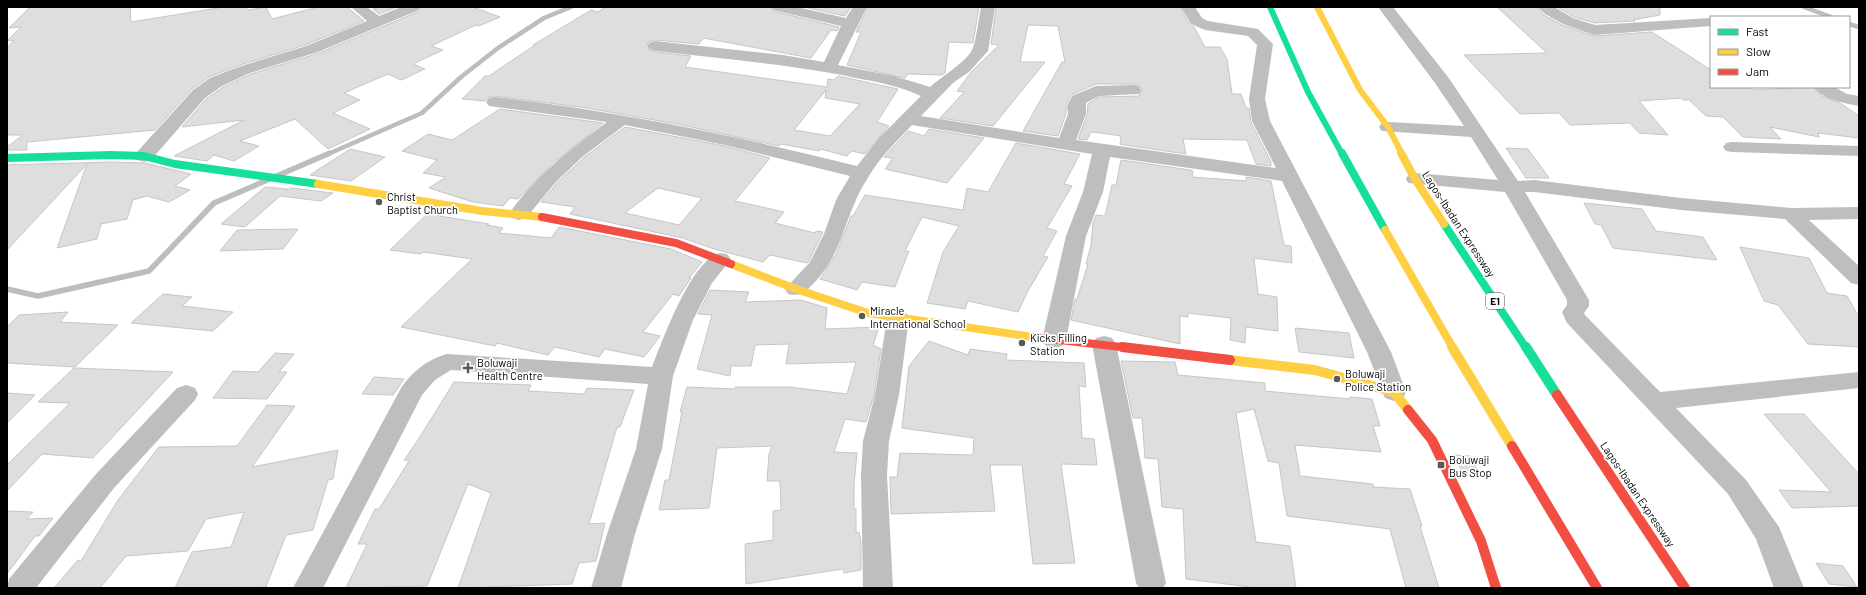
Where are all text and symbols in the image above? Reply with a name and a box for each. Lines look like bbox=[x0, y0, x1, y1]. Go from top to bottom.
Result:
legend bbox=[1710, 16, 1850, 88]
text: Fast bbox=[1746, 24, 1769, 38]
text: Slow bbox=[1746, 44, 1771, 58]
text: Jam bbox=[1746, 64, 1769, 78]
street label: Lagos-Ibadan Expressway bbox=[1420, 169, 1498, 279]
place label: Christ Baptist Church bbox=[387, 190, 458, 216]
marker: Christ Baptist Church bbox=[374, 197, 384, 207]
road number: E1 bbox=[1486, 293, 1504, 309]
place label: Miracle International School bbox=[870, 304, 966, 330]
marker: Miracle International School bbox=[857, 311, 867, 321]
place label: Kicks Filling Station bbox=[1030, 331, 1087, 357]
marker: Kicks Filling Station bbox=[1017, 338, 1027, 348]
place label: Boluwaji Health Centre bbox=[477, 356, 543, 382]
marker: Boluwaji Health Centre bbox=[462, 362, 474, 374]
place label: Boluwaji Police Station bbox=[1345, 367, 1411, 393]
marker: Boluwaji Police Station bbox=[1332, 374, 1342, 384]
street label: Lagos-Ibadan Expressway bbox=[1598, 439, 1678, 549]
place label: Boluwaji Bus Stop bbox=[1449, 453, 1491, 479]
marker: Boluwaji Bus Stop bbox=[1436, 460, 1446, 470]

